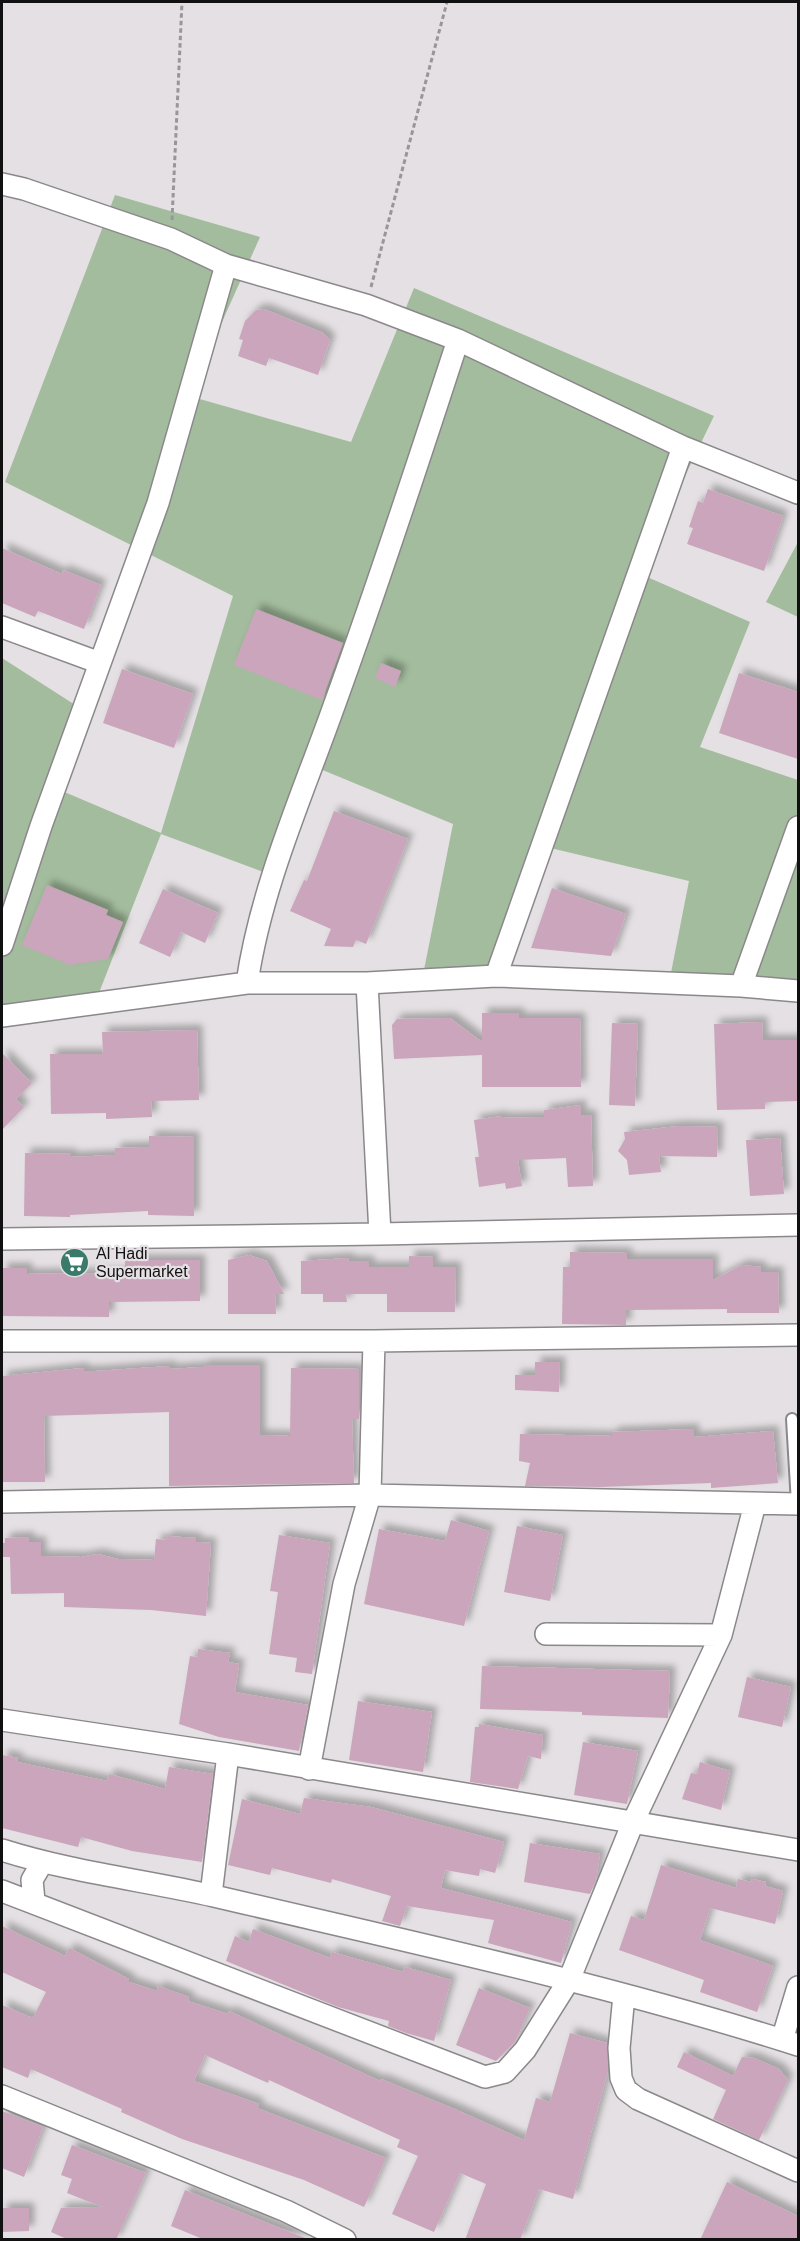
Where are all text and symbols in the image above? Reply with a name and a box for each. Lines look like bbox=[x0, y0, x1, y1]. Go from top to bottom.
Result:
place label: Al Hadi Supermarket bbox=[96, 1245, 188, 1280]
supermarket icon: Al Hadi Supermarket bbox=[59, 1246, 91, 1278]

